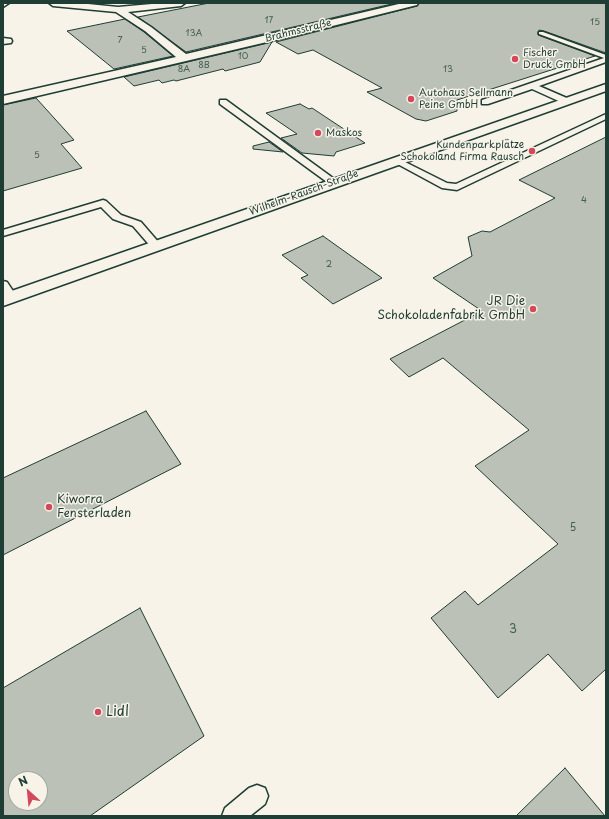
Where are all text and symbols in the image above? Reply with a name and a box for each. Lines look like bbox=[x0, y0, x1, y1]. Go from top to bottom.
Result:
house number: 17 bbox=[265, 16, 273, 26]
street label: Brahmsstraße bbox=[263, 17, 333, 45]
house number: 15 bbox=[590, 18, 600, 28]
house number: 13A bbox=[186, 29, 202, 39]
house number: 7 bbox=[117, 36, 123, 46]
house number: 5 bbox=[141, 46, 147, 56]
place label: Fischer Druck GmbH bbox=[523, 47, 586, 70]
house number: 10 bbox=[238, 52, 248, 62]
marker: Fischer Druck GmbH bbox=[510, 54, 520, 64]
house number: 8B bbox=[198, 61, 210, 71]
house number: 8A bbox=[178, 65, 190, 75]
house number: 13 bbox=[443, 65, 453, 75]
place label: Autohaus Sellmann Peine GmbH bbox=[419, 87, 513, 110]
marker: Autohaus Sellmann Peine GmbH bbox=[406, 94, 416, 104]
place label: Maskos bbox=[326, 127, 362, 139]
marker: Maskos bbox=[313, 128, 323, 138]
place label: Kundenparkplätze Schokoland Firma Rausch bbox=[400, 139, 524, 162]
marker: Kundenparkplätze Schokoland Firma Rausch bbox=[527, 146, 537, 156]
house number: 5 bbox=[34, 151, 40, 161]
street label: Wilhelm-Rausch-Straße bbox=[248, 168, 360, 218]
house number: 4 bbox=[581, 196, 587, 206]
house number: 2 bbox=[326, 260, 332, 270]
place label: JR Die Schokoladenfabrik GmbH bbox=[377, 295, 525, 323]
marker: JR Die Schokoladenfabrik GmbH bbox=[528, 304, 538, 314]
place label: Kiworra Fensterladen bbox=[57, 493, 131, 521]
marker: Kiworra Fensterladen bbox=[44, 502, 54, 512]
house number: 5 bbox=[570, 522, 576, 534]
house number: 3 bbox=[509, 623, 517, 637]
place label: Lidl bbox=[106, 704, 129, 720]
marker: Lidl bbox=[93, 707, 103, 717]
north arrow bbox=[8, 771, 48, 811]
text: N bbox=[15, 771, 31, 790]

